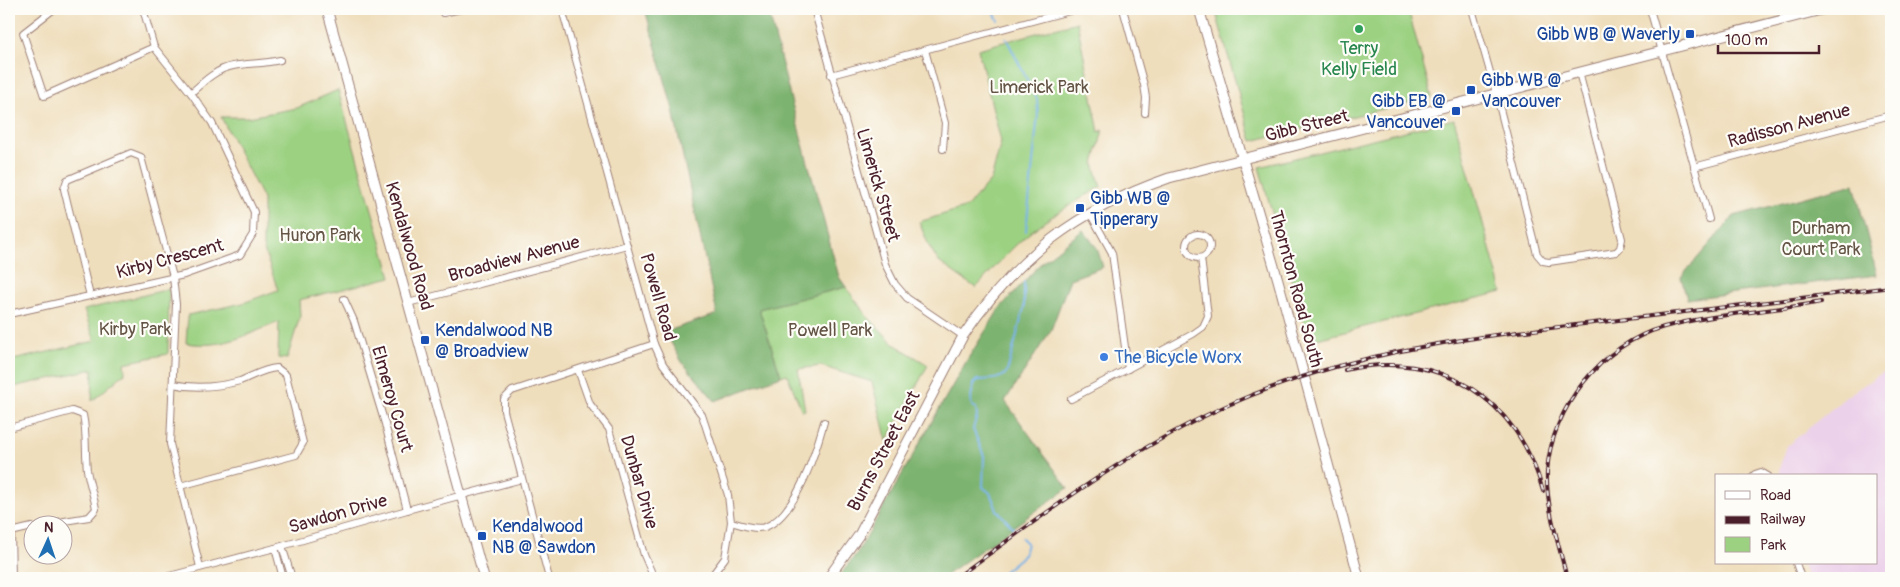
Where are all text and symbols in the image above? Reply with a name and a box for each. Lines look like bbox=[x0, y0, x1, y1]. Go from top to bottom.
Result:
scale bar bbox=[1718, 22, 1819, 54]
marker: Terry Kelly Field bbox=[1353, 23, 1365, 35]
place label: Gibb WB @ Waverly bbox=[1536, 23, 1680, 46]
marker: Gibb WB @ Waverly bbox=[1684, 28, 1696, 40]
text: 100 m bbox=[1725, 31, 1768, 50]
place label: Terry Kelly Field bbox=[1321, 37, 1397, 81]
place label: Gibb WB @ Vancouver bbox=[1481, 69, 1562, 113]
park label: Limerick Park bbox=[989, 76, 1089, 99]
marker: Gibb WB @ Vancouver bbox=[1465, 84, 1477, 96]
place label: Gibb EB @ Vancouver bbox=[1366, 90, 1447, 134]
street label: Radisson Avenue bbox=[1725, 99, 1853, 153]
street label: Gibb Street bbox=[1263, 104, 1352, 148]
marker: Gibb EB @ Vancouver bbox=[1450, 105, 1462, 117]
street label: Limerick Street bbox=[851, 126, 905, 245]
street label: Kendalwood Road bbox=[380, 179, 438, 313]
place label: Gibb WB @ Tipperary bbox=[1090, 187, 1171, 231]
marker: Gibb WB @ Tipperary bbox=[1074, 202, 1086, 214]
street label: Thornton Road South bbox=[1264, 208, 1328, 370]
park label: Durham Court Park bbox=[1782, 217, 1861, 261]
park label: Huron Park bbox=[279, 224, 361, 247]
street label: Broadview Avenue bbox=[446, 230, 582, 288]
street label: Kirby Crescent bbox=[114, 233, 227, 284]
street label: Powell Road bbox=[635, 250, 681, 344]
park label: Kirby Park bbox=[99, 318, 172, 341]
place label: Kendalwood NB @ Broadview bbox=[435, 319, 553, 363]
park label: Powell Park bbox=[788, 319, 873, 342]
marker: Kendalwood NB @ Broadview bbox=[419, 334, 431, 346]
street label: Elmeroy Court bbox=[366, 343, 418, 455]
place label: The Bicycle Worx bbox=[1114, 346, 1242, 369]
marker: The Bicycle Worx bbox=[1098, 351, 1110, 363]
street label: Burns Street East bbox=[843, 386, 926, 515]
street label: Dunbar Drive bbox=[615, 433, 663, 532]
legend bbox=[1715, 474, 1878, 564]
text: Road bbox=[1760, 486, 1791, 505]
street label: Sawdon Drive bbox=[286, 489, 390, 539]
text: Railway bbox=[1760, 510, 1806, 529]
north arrow bbox=[22, 514, 72, 564]
place label: Kendalwood NB @ Sawdon bbox=[492, 515, 596, 559]
text: N bbox=[43, 519, 54, 536]
marker: Kendalwood NB @ Sawdon bbox=[476, 530, 488, 542]
text: Park bbox=[1760, 536, 1787, 555]

